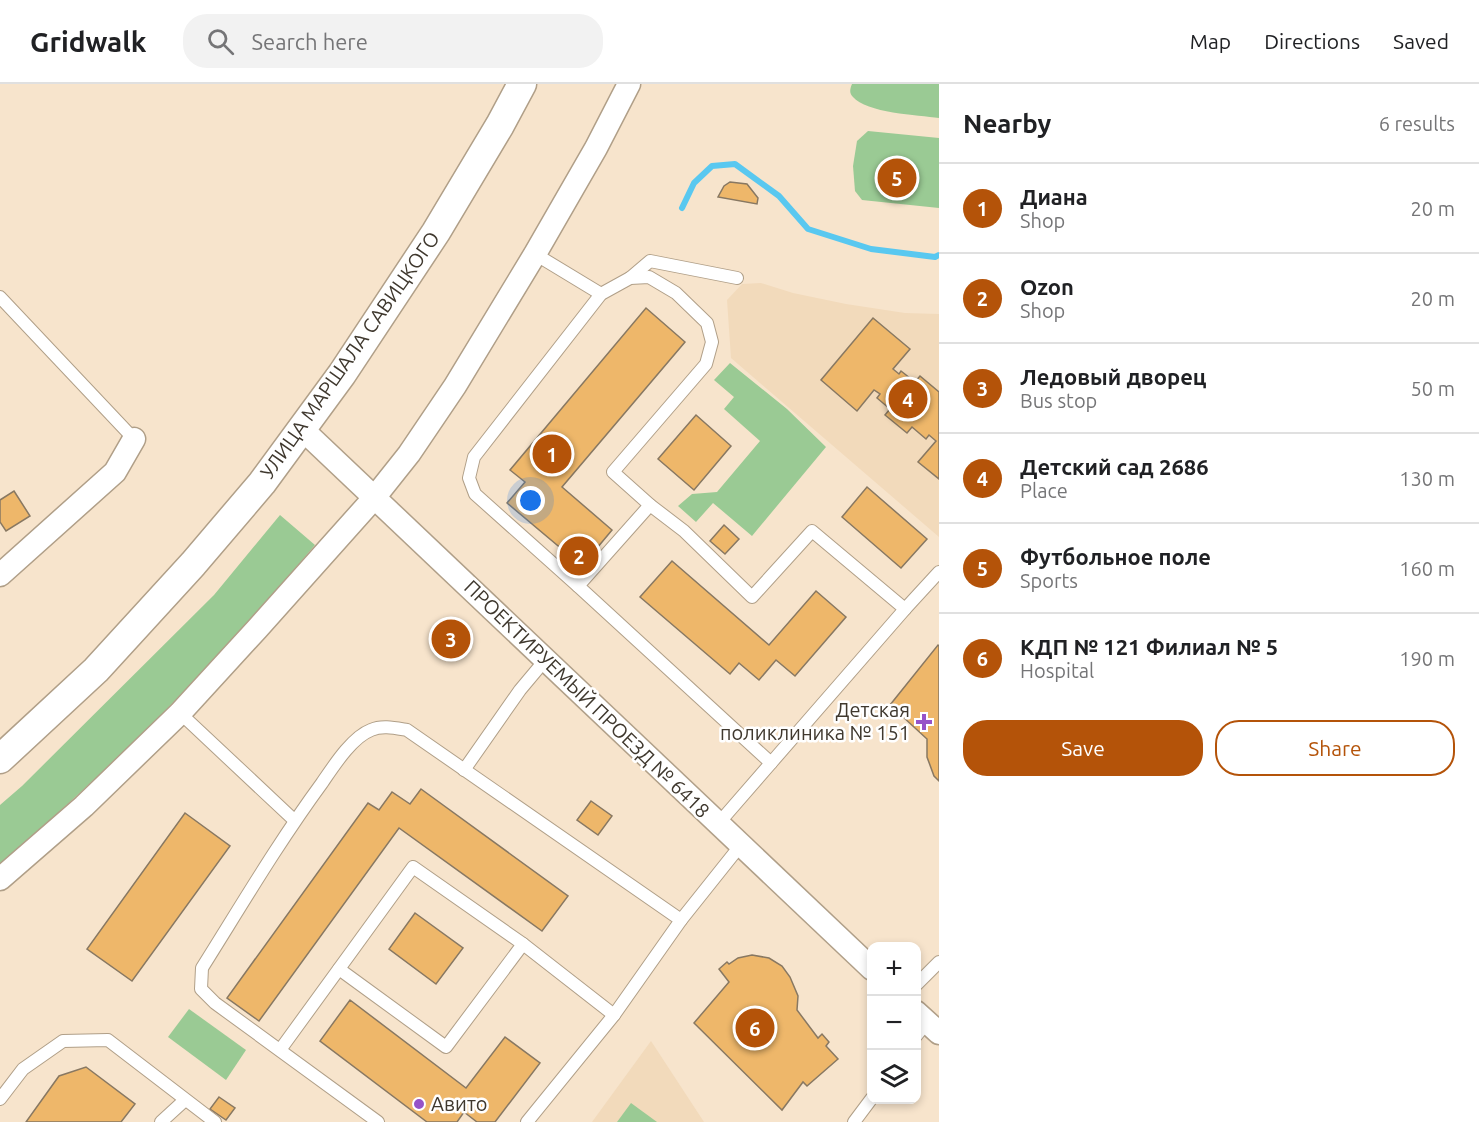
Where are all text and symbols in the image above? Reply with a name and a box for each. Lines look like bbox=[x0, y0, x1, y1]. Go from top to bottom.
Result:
search box bbox=[183, 14, 603, 68]
icon: search bbox=[204, 25, 237, 58]
text: Gridwalk bbox=[30, 26, 147, 57]
text: Search here bbox=[252, 29, 368, 54]
text: Map bbox=[1190, 29, 1231, 53]
text: Directions bbox=[1264, 29, 1360, 53]
text: Saved bbox=[1393, 29, 1449, 53]
text: Nearby bbox=[963, 109, 1051, 138]
text: 6 results bbox=[1379, 112, 1455, 135]
pin: 5 bbox=[878, 156, 916, 200]
text: Диана bbox=[1020, 184, 1088, 209]
text: 1 bbox=[977, 197, 988, 220]
text: 20 m bbox=[1411, 197, 1455, 220]
text: Shop bbox=[1020, 209, 1065, 232]
street label: УЛИЦА МАРШАЛА САВИЦКОГО bbox=[255, 227, 444, 483]
text: Ozon bbox=[1020, 274, 1074, 299]
text: 2 bbox=[977, 287, 988, 310]
text: 20 m bbox=[1411, 287, 1455, 310]
text: Shop bbox=[1020, 299, 1065, 322]
text: Ледовый дворец bbox=[1020, 364, 1206, 389]
pin: 4 bbox=[888, 376, 928, 422]
text: 3 bbox=[977, 377, 988, 400]
text: 50 m bbox=[1411, 377, 1455, 400]
text: Bus stop bbox=[1020, 389, 1097, 412]
pin: 1 bbox=[532, 432, 572, 476]
text: Детский сад 2686 bbox=[1020, 454, 1209, 479]
text: 4 bbox=[977, 467, 988, 490]
text: 130 m bbox=[1399, 467, 1455, 490]
text: Place bbox=[1020, 479, 1068, 502]
your location bbox=[516, 486, 545, 515]
pin: 2 bbox=[560, 534, 598, 578]
text: Футбольное поле bbox=[1020, 544, 1211, 569]
text: 5 bbox=[977, 557, 988, 580]
text: 160 m bbox=[1399, 557, 1455, 580]
text: Sports bbox=[1020, 569, 1078, 592]
street label: ПРОЕКТИРУЕМЫЙ ПРОЕЗД № 6418 bbox=[460, 575, 715, 822]
pin: 3 bbox=[432, 616, 470, 662]
text: КДП № 121 Филиал № 5 bbox=[1020, 634, 1278, 659]
text: 6 bbox=[977, 647, 988, 670]
text: 190 m bbox=[1399, 647, 1455, 670]
text: Hospital bbox=[1020, 659, 1094, 682]
place label: Детская поликлиника № 151 bbox=[720, 698, 910, 744]
marker: Детская поликлиника № 151 bbox=[915, 713, 933, 731]
button: Save bbox=[963, 720, 1203, 776]
button: Share bbox=[1215, 720, 1455, 776]
map controls bbox=[867, 942, 921, 1104]
button: + bbox=[867, 942, 921, 996]
button: − bbox=[867, 996, 921, 1050]
pin: 6 bbox=[736, 1006, 774, 1050]
button: layers bbox=[867, 1050, 921, 1104]
place label: Авито bbox=[431, 1092, 487, 1115]
marker: Авито bbox=[412, 1097, 426, 1111]

